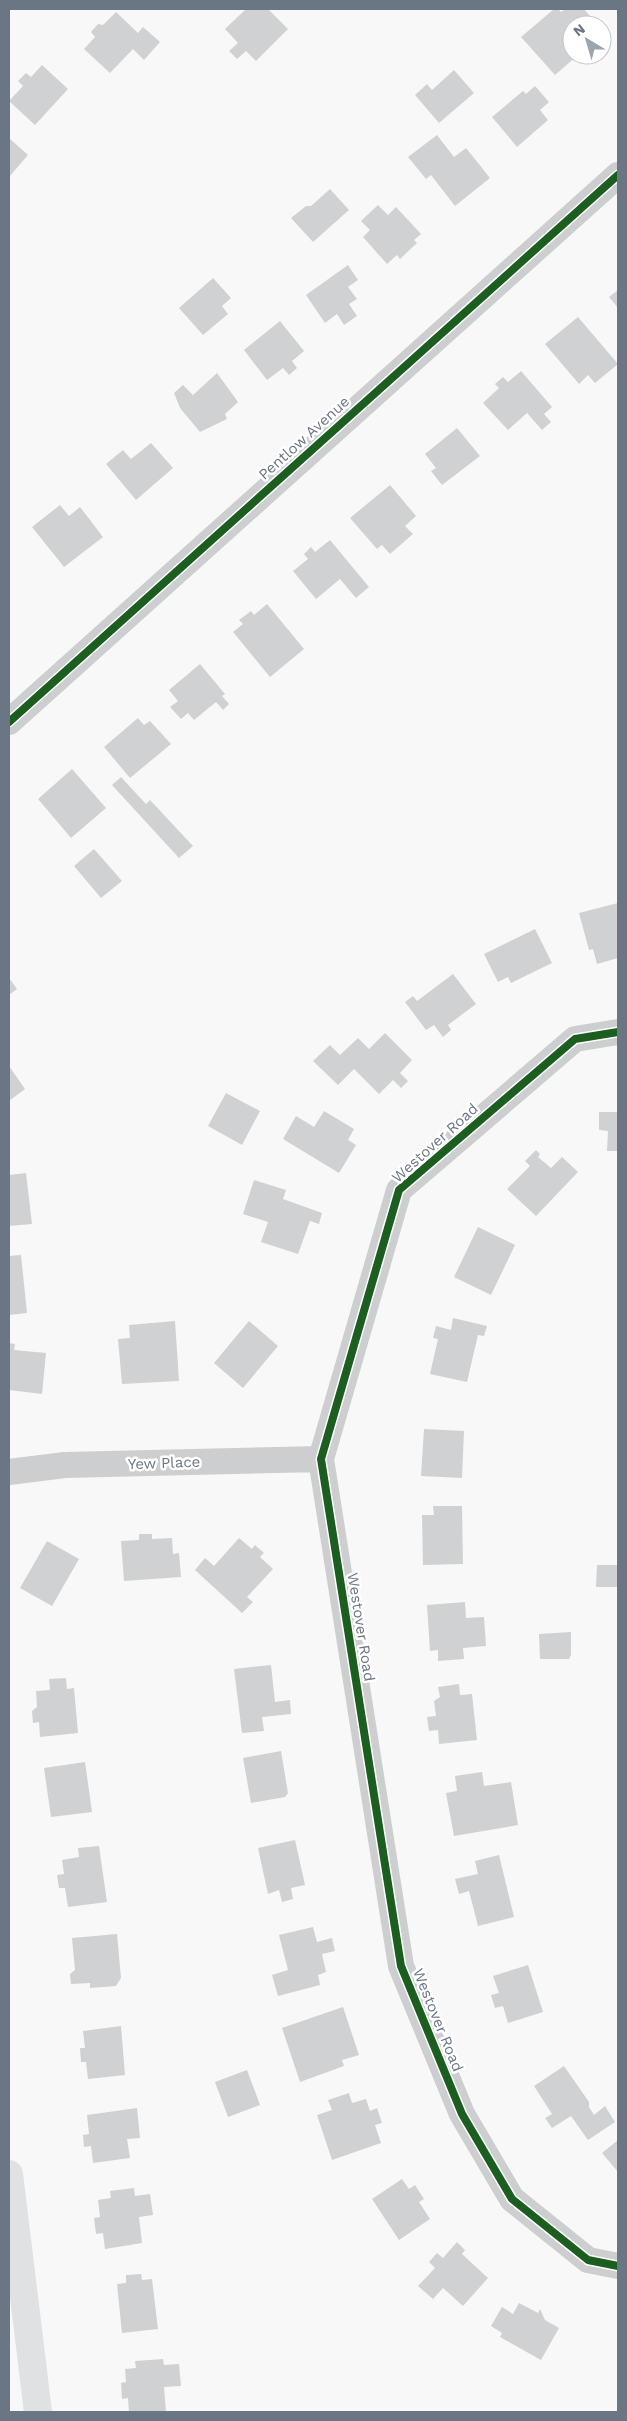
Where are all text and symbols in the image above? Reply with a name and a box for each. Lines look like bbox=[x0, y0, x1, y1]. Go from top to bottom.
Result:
north arrow bbox=[562, 15, 612, 65]
text: N bbox=[570, 20, 588, 39]
street label: Pentlow Avenue bbox=[255, 392, 353, 484]
street label: Westover Road bbox=[388, 1100, 482, 1186]
street label: Yew Place bbox=[127, 1453, 201, 1473]
street label: Westover Road bbox=[344, 1571, 378, 1683]
street label: Westover Road bbox=[409, 1966, 467, 2074]

